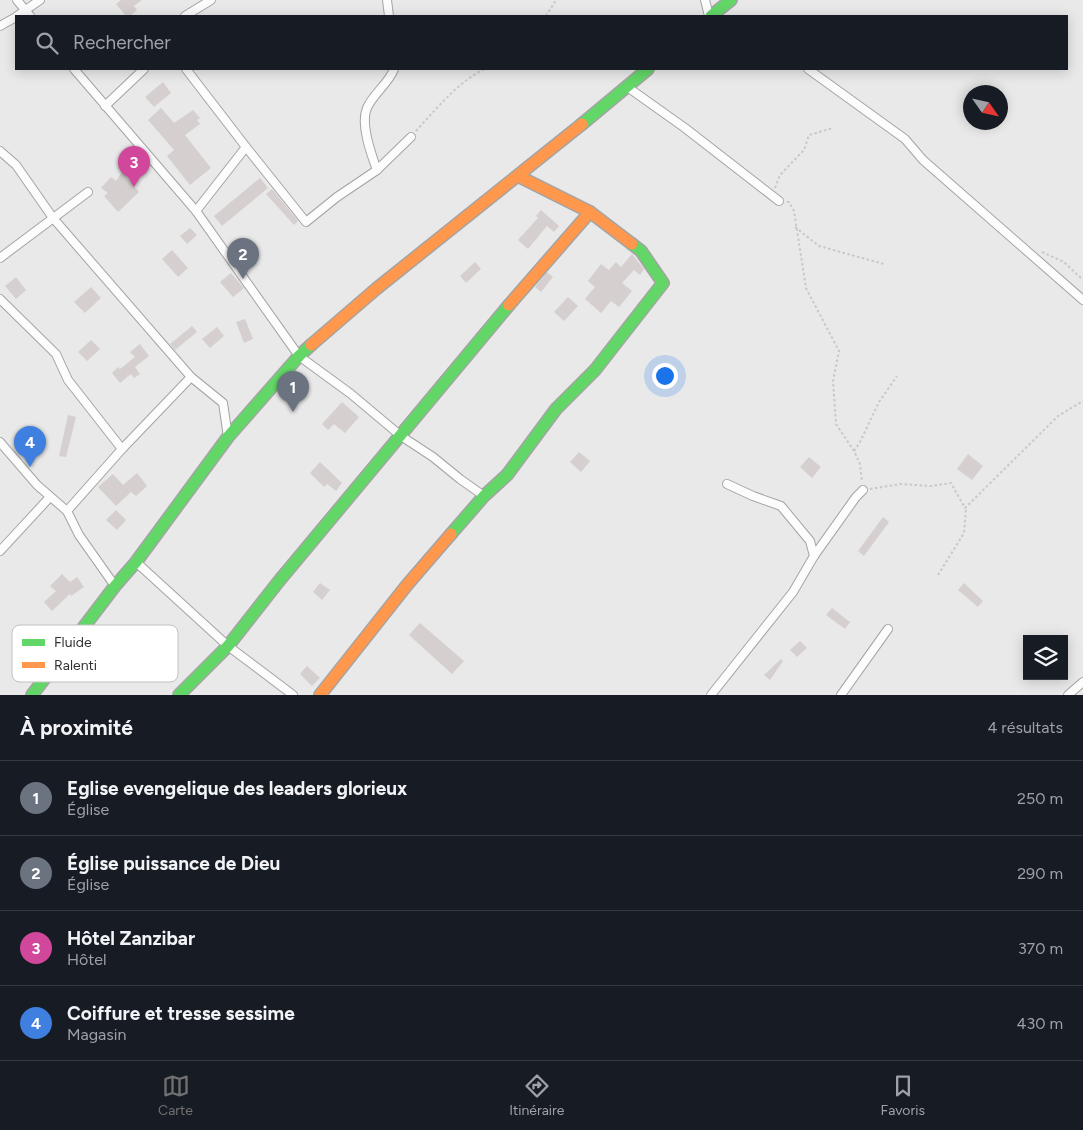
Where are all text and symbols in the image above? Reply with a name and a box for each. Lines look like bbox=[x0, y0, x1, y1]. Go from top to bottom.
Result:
search box bbox=[15, 15, 1068, 70]
icon: search bbox=[33, 29, 61, 57]
text: Rechercher bbox=[73, 31, 171, 54]
north arrow bbox=[963, 85, 1008, 130]
pin: 3 bbox=[118, 146, 150, 187]
pin: 2 bbox=[227, 238, 259, 279]
your location bbox=[652, 363, 678, 389]
pin: 1 bbox=[277, 371, 309, 412]
pin: 4 bbox=[14, 426, 46, 467]
legend bbox=[12, 625, 178, 682]
text: Fluide bbox=[54, 634, 92, 651]
map controls bbox=[1023, 635, 1068, 680]
button: layers bbox=[1023, 635, 1068, 680]
text: Ralenti bbox=[54, 657, 97, 674]
text: À proximité bbox=[20, 715, 133, 740]
text: 4 résultats bbox=[987, 718, 1063, 737]
text: Eglise evengelique des leaders glorieux bbox=[67, 777, 407, 800]
text: 1 bbox=[33, 789, 39, 808]
text: 250 m bbox=[1017, 789, 1063, 808]
text: Église bbox=[67, 800, 109, 819]
text: Église puissance de Dieu bbox=[67, 852, 280, 875]
text: 2 bbox=[31, 864, 41, 883]
text: 290 m bbox=[1017, 864, 1063, 883]
text: Église bbox=[67, 875, 109, 894]
text: Hôtel Zanzibar bbox=[67, 927, 195, 950]
text: 3 bbox=[32, 939, 40, 958]
text: 370 m bbox=[1018, 939, 1063, 958]
text: Hôtel bbox=[67, 950, 107, 969]
text: Coiffure et tresse sessime bbox=[67, 1002, 295, 1025]
text: 4 bbox=[31, 1014, 41, 1033]
text: 430 m bbox=[1017, 1014, 1063, 1033]
text: Magasin bbox=[67, 1025, 126, 1044]
tab: Carte bbox=[158, 1072, 193, 1119]
tab: Itinéraire bbox=[509, 1072, 564, 1119]
tab: Favoris bbox=[881, 1072, 925, 1119]

